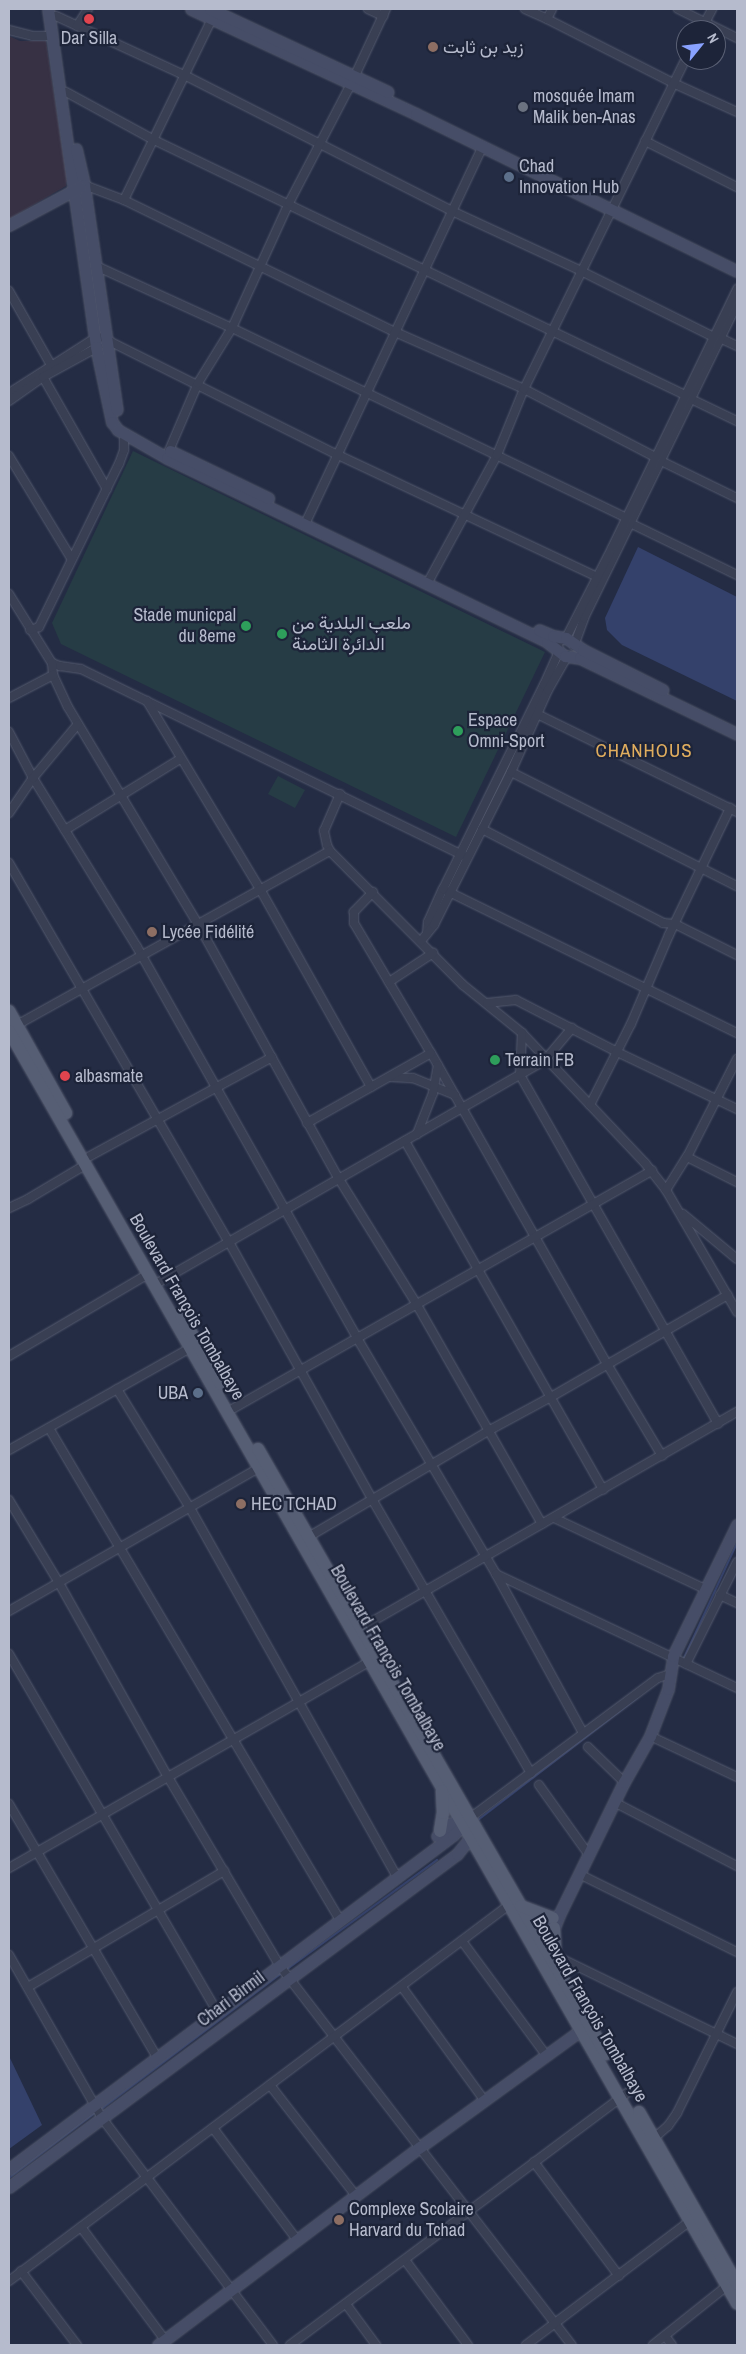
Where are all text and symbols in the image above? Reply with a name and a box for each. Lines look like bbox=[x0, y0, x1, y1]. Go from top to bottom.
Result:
marker: Dar Silla bbox=[83, 13, 95, 25]
north arrow bbox=[676, 20, 726, 70]
place label: Dar Silla bbox=[61, 27, 117, 49]
text: N bbox=[703, 30, 723, 46]
place label: زيد بن ثابت bbox=[443, 36, 524, 58]
marker: زيد بن ثابت bbox=[427, 41, 439, 53]
place label: mosquée Imam Malik ben-Anas bbox=[533, 86, 636, 128]
marker: mosquée Imam Malik ben-Anas bbox=[517, 101, 529, 113]
place label: Chad Innovation Hub bbox=[519, 156, 619, 198]
marker: Chad Innovation Hub bbox=[503, 171, 515, 183]
place label: Stade municpal du 8eme bbox=[133, 605, 236, 648]
place label: ملعب البلدية من الدائرة الثامنة bbox=[292, 613, 411, 656]
marker: Stade municpal du 8eme bbox=[240, 620, 252, 632]
marker: ملعب البلدية من الدائرة الثامنة bbox=[276, 628, 288, 640]
place label: Espace Omni-Sport bbox=[468, 710, 544, 752]
marker: Espace Omni-Sport bbox=[452, 725, 464, 737]
district label: CHANHOUS bbox=[594, 740, 694, 762]
place label: Lycée Fidélité bbox=[162, 921, 254, 943]
marker: Lycée Fidélité bbox=[146, 926, 158, 938]
place label: Terrain FB bbox=[505, 1049, 574, 1071]
marker: Terrain FB bbox=[489, 1054, 501, 1066]
place label: albasmate bbox=[75, 1065, 143, 1087]
marker: albasmate bbox=[59, 1070, 71, 1082]
street label: Boulevard François Tombalbaye bbox=[125, 1210, 249, 1404]
place label: UBA bbox=[158, 1382, 188, 1404]
marker: UBA bbox=[192, 1387, 204, 1399]
place label: HEC TCHAD bbox=[251, 1493, 337, 1515]
marker: HEC TCHAD bbox=[235, 1498, 247, 1510]
street label: Boulevard François Tombalbaye bbox=[326, 1561, 450, 1755]
street label: Boulevard François Tombalbaye bbox=[528, 1912, 652, 2106]
street label: Chari Birmil bbox=[193, 1967, 269, 2031]
place label: Complexe Scolaire Harvard du Tchad bbox=[349, 2199, 474, 2242]
marker: Complexe Scolaire Harvard du Tchad bbox=[333, 2214, 345, 2226]

